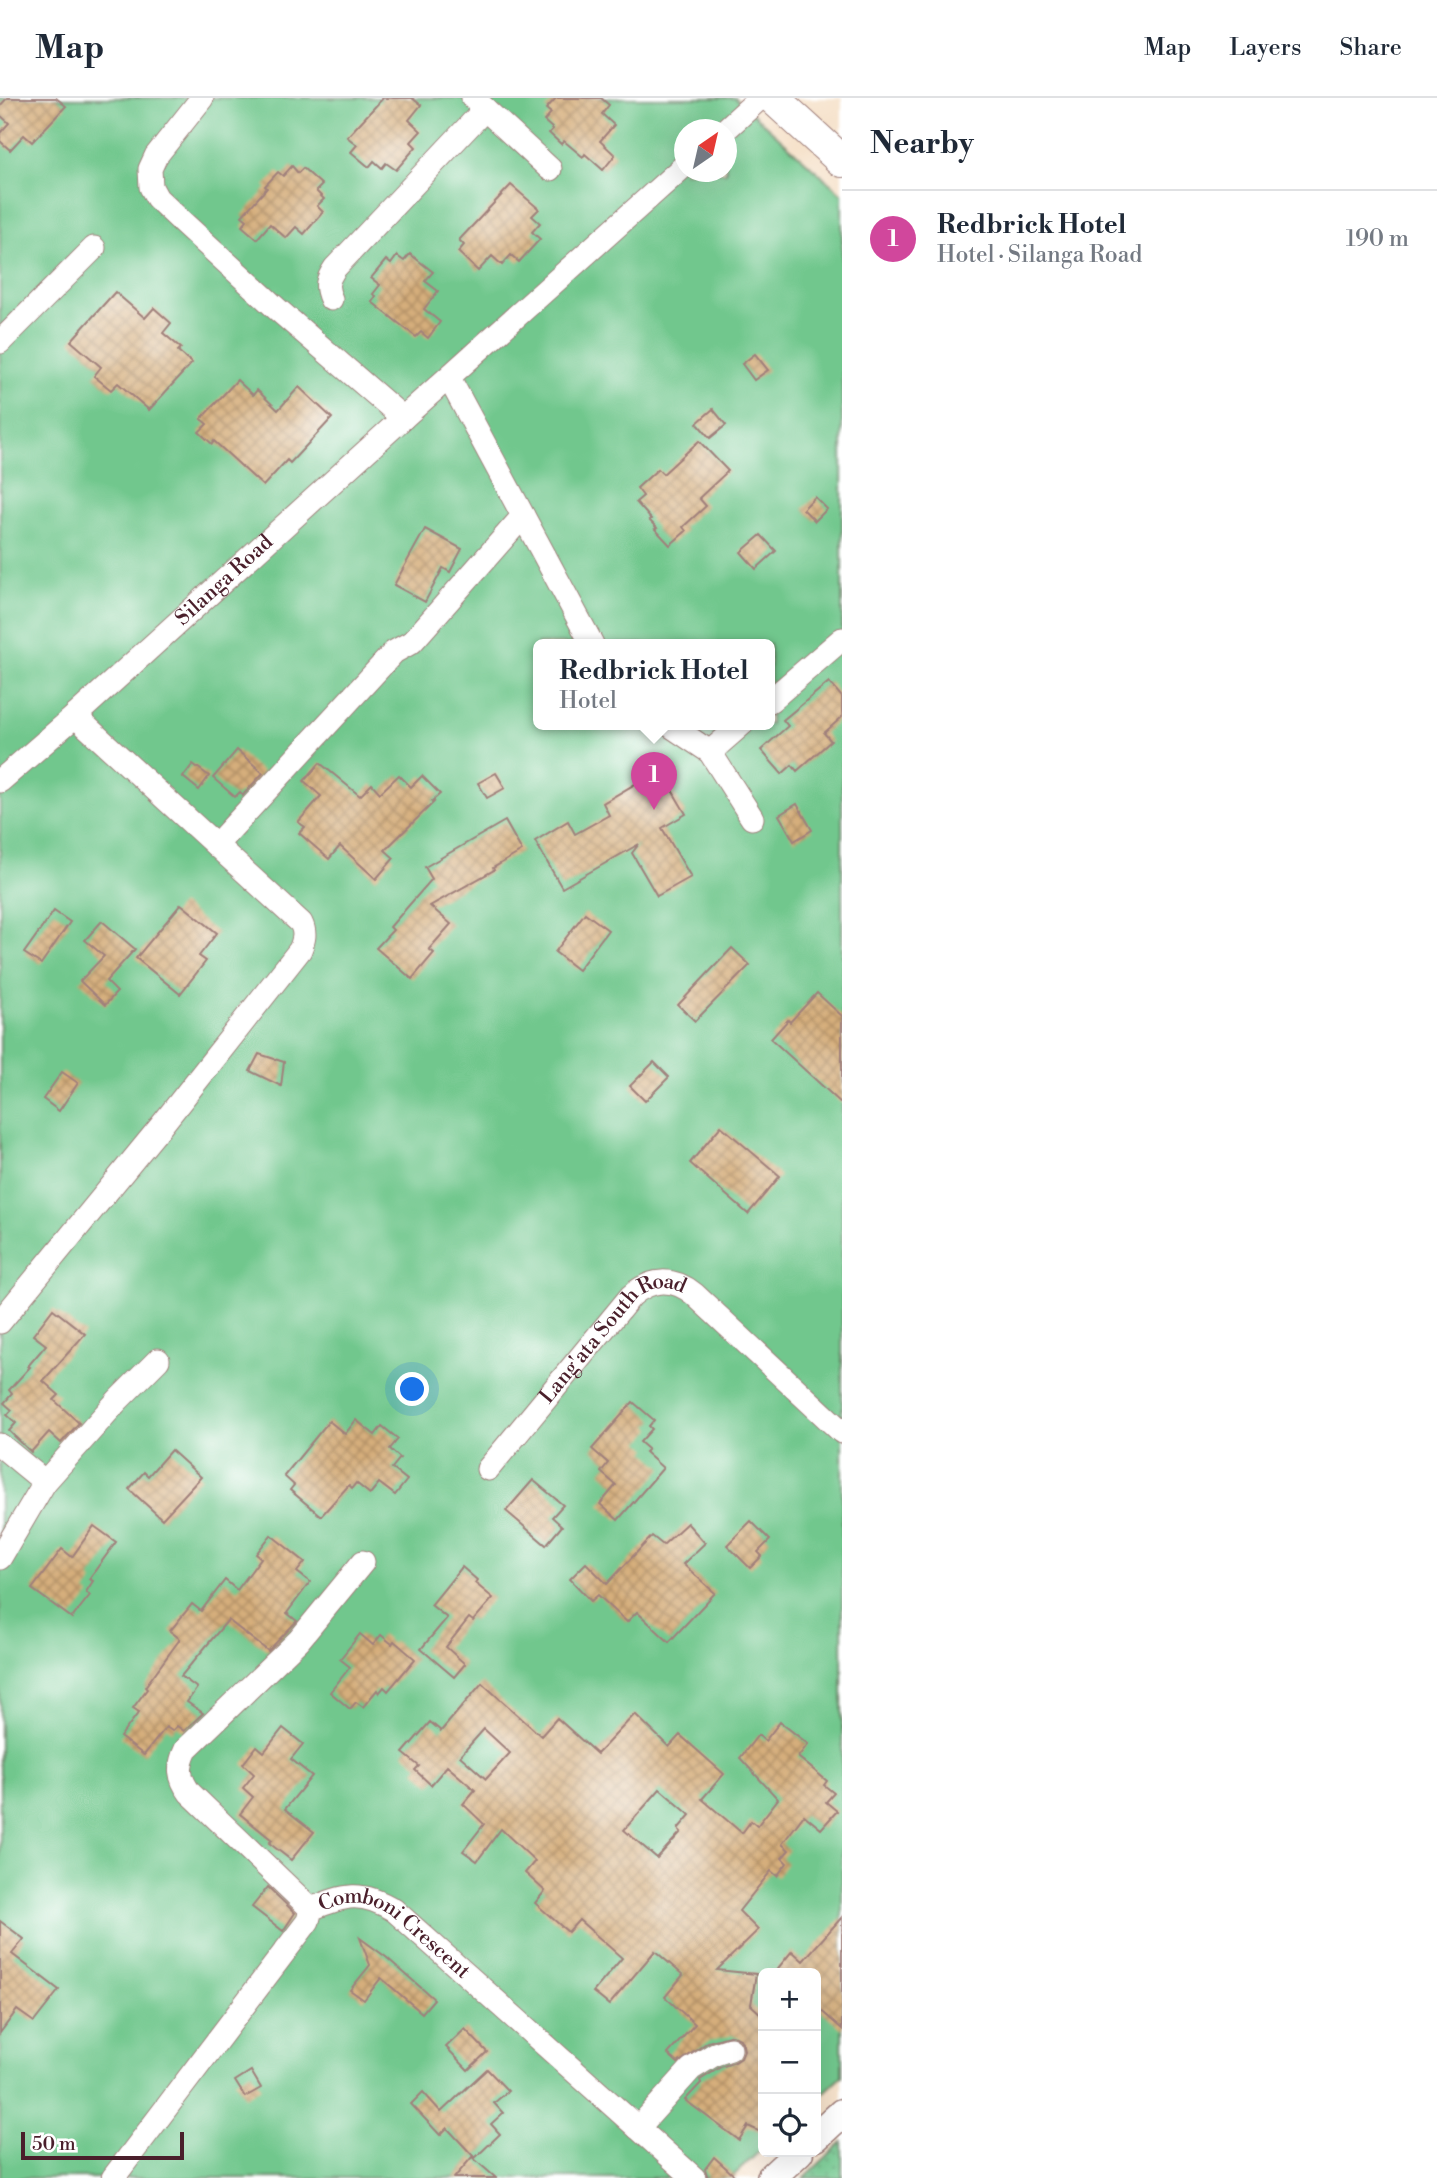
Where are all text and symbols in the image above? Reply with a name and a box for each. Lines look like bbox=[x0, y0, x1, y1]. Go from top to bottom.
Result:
text: Map bbox=[35, 28, 104, 69]
text: Map bbox=[1144, 33, 1191, 63]
text: Layers bbox=[1229, 33, 1301, 63]
text: Share bbox=[1339, 33, 1402, 63]
north arrow bbox=[674, 119, 737, 182]
text: Nearby bbox=[870, 125, 974, 163]
text: Redbrick Hotel bbox=[937, 209, 1126, 241]
text: 1 bbox=[887, 225, 899, 253]
text: 190 m bbox=[1346, 225, 1409, 253]
text: Hotel · Silanga Road bbox=[937, 241, 1142, 269]
street label: Silanga Road bbox=[170, 529, 279, 631]
popup bbox=[533, 639, 775, 730]
text: Redbrick Hotel bbox=[559, 655, 749, 687]
text: Hotel bbox=[559, 687, 617, 715]
pin: 1 bbox=[631, 752, 677, 810]
street label: Lang'ata South Road bbox=[534, 1269, 691, 1409]
your location bbox=[395, 1372, 429, 1406]
street label: Comboni Crescent bbox=[315, 1883, 476, 1985]
map controls bbox=[758, 1968, 821, 2157]
button: + bbox=[758, 1968, 821, 2031]
button: − bbox=[758, 2031, 821, 2094]
button: locate bbox=[758, 2094, 821, 2157]
scale bar bbox=[21, 2129, 184, 2161]
text: 50 m bbox=[32, 2132, 76, 2156]

